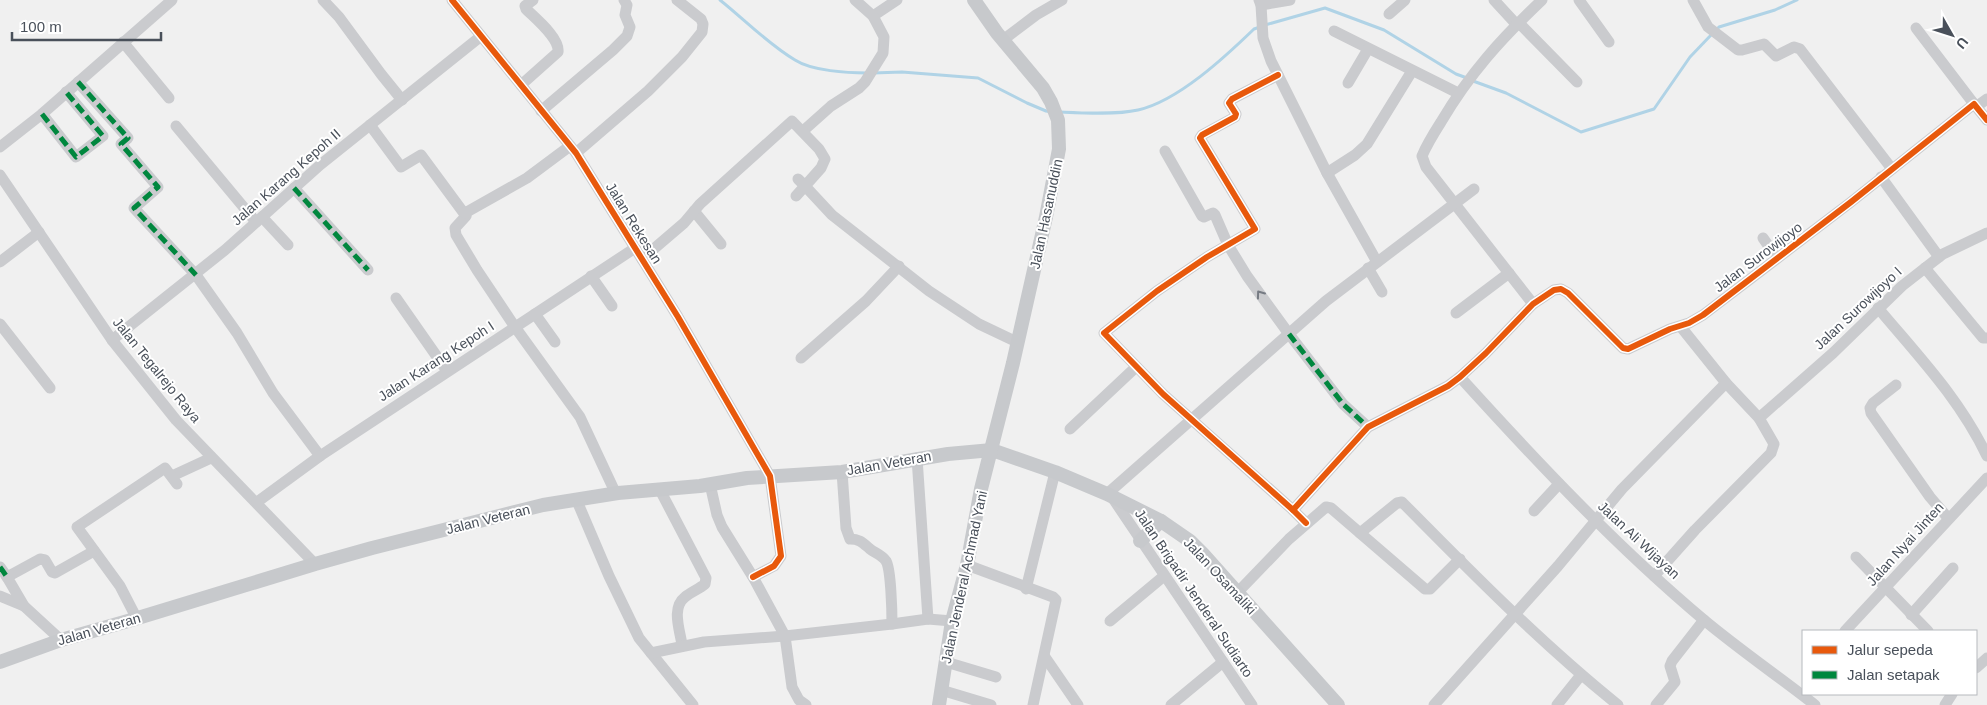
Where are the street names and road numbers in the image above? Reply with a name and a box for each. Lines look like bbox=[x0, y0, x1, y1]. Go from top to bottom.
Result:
street label: Jalan Karang Kepoh II bbox=[228, 126, 344, 228]
street label: Jalan Hasanuddin bbox=[1027, 158, 1065, 270]
street label: Jalan Rekesan bbox=[603, 179, 665, 267]
street label: Jalan Surowijoyo bbox=[1711, 219, 1805, 295]
street label: Jalan Surowijoyo I bbox=[1811, 263, 1905, 353]
street label: Jalan Tegalrejo Raya bbox=[110, 314, 204, 426]
street label: Jalan Karang Kepoh I bbox=[375, 318, 497, 404]
street label: Jalan Veteran bbox=[845, 448, 933, 478]
street label: Jalan Jenderal Achmad Yani bbox=[938, 489, 990, 665]
street label: Jalan Ali Wijayan bbox=[1595, 498, 1683, 582]
street label: Jalan Nyai Jinten bbox=[1863, 499, 1947, 589]
street label: Jalan Veteran bbox=[445, 501, 531, 537]
street label: Jalan Brigadir Jenderal Sudiarto bbox=[1132, 506, 1256, 680]
street label: Jalan Osamaliki bbox=[1180, 534, 1260, 618]
street label: Jalan Veteran bbox=[56, 610, 142, 648]

